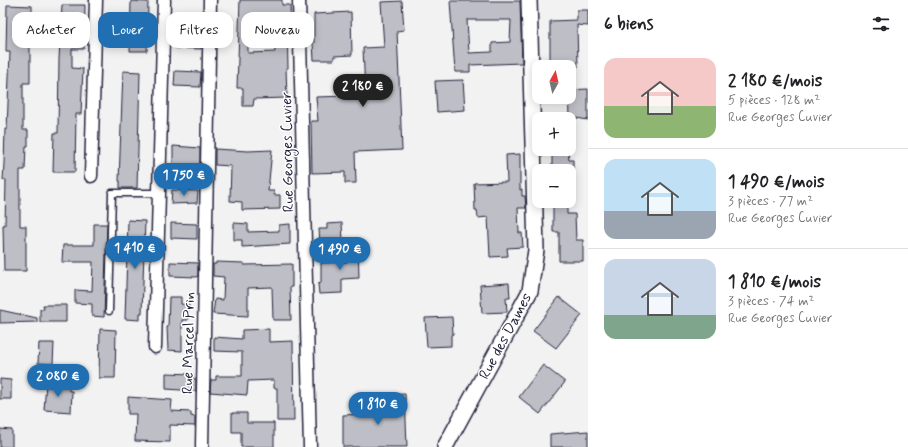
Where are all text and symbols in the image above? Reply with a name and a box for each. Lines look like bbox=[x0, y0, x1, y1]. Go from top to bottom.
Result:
chip: Acheter bbox=[12, 12, 90, 48]
chip: Louer bbox=[98, 12, 158, 48]
chip: Filtres bbox=[166, 12, 233, 48]
chip: Nouveau bbox=[241, 12, 314, 48]
text: 6 biens bbox=[604, 13, 653, 35]
icon: filters bbox=[870, 13, 892, 35]
north arrow bbox=[532, 60, 576, 104]
map controls bbox=[532, 60, 576, 208]
text: 2 180 €/mois bbox=[728, 70, 822, 92]
pin: 2 180 € bbox=[326, 74, 400, 108]
icon: home bbox=[636, 74, 684, 122]
text: 2 180 € bbox=[342, 78, 384, 95]
street label: Rue Georges Cuvier bbox=[277, 92, 300, 212]
text: 5 pièces · 128 m² bbox=[728, 92, 820, 109]
text: Rue Georges Cuvier bbox=[728, 109, 832, 126]
button: + bbox=[532, 112, 576, 156]
pin: 1 750 € bbox=[147, 163, 221, 197]
button: − bbox=[532, 164, 576, 208]
text: 1 750 € bbox=[163, 167, 205, 184]
text: 1 490 €/mois bbox=[728, 171, 824, 193]
icon: home bbox=[636, 175, 684, 223]
text: 3 pièces · 77 m² bbox=[728, 193, 813, 210]
text: Rue Georges Cuvier bbox=[728, 210, 832, 227]
pin: 1 410 € bbox=[98, 236, 172, 270]
pin: 1 490 € bbox=[303, 237, 377, 271]
text: 1 410 € bbox=[114, 240, 156, 257]
text: 1 490 € bbox=[318, 241, 362, 258]
text: 1 810 €/mois bbox=[728, 271, 821, 293]
icon: home bbox=[636, 275, 684, 323]
street label: Rue des Dames bbox=[475, 290, 537, 383]
street label: Rue Marcel Prin bbox=[178, 292, 200, 394]
text: 3 pièces · 74 m² bbox=[728, 293, 814, 310]
text: Rue Georges Cuvier bbox=[728, 310, 832, 327]
pin: 2 080 € bbox=[21, 364, 95, 398]
text: 2 080 € bbox=[36, 368, 80, 385]
pin: 1 810 € bbox=[341, 392, 415, 426]
text: 1 810 € bbox=[358, 396, 398, 413]

